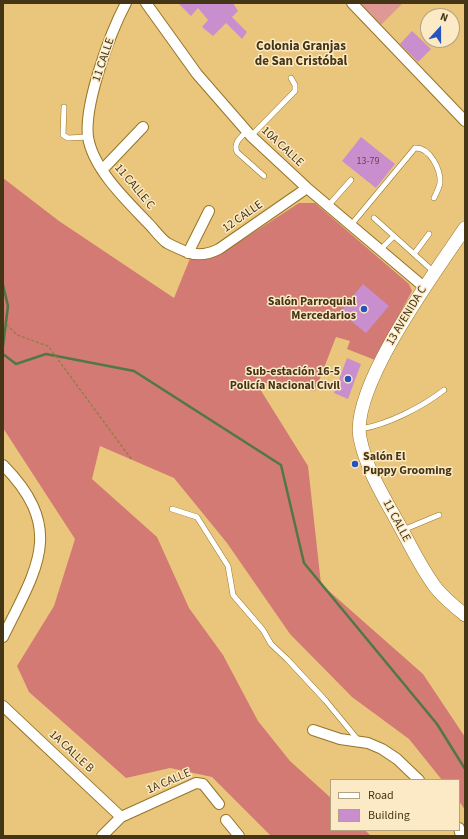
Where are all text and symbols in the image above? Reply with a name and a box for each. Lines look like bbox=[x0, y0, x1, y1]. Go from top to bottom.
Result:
north arrow bbox=[420, 8, 460, 48]
text: N bbox=[438, 9, 450, 26]
street label: 11 CALLE bbox=[90, 36, 118, 84]
district label: Colonia Granjas de San Cristóbal bbox=[255, 39, 347, 70]
street label: 10A CALLE bbox=[258, 124, 306, 170]
house number: 13-79 bbox=[357, 156, 379, 168]
street label: 11 CALLE C bbox=[111, 161, 157, 213]
street label: 12 CALLE bbox=[220, 198, 266, 236]
street label: 13 AVENIDA C bbox=[384, 284, 430, 348]
place label: Salón Parroquial Mercedarios bbox=[268, 295, 356, 323]
marker: Salón Parroquial Mercedarios bbox=[359, 304, 369, 314]
place label: Sub-estación 16-5 Policía Nacional Civil bbox=[230, 365, 340, 393]
marker: Sub-estación 16-5 Policía Nacional Civil bbox=[343, 374, 353, 384]
place label: Salón El Puppy Grooming bbox=[363, 450, 452, 478]
marker: Salón El Puppy Grooming bbox=[350, 459, 360, 469]
street label: 11 CALLE bbox=[379, 497, 413, 545]
street label: 1A CALLE B bbox=[46, 728, 96, 776]
street label: 1A CALLE bbox=[145, 766, 193, 798]
legend bbox=[330, 779, 460, 831]
text: Road bbox=[368, 787, 394, 804]
text: Building bbox=[368, 807, 410, 824]

